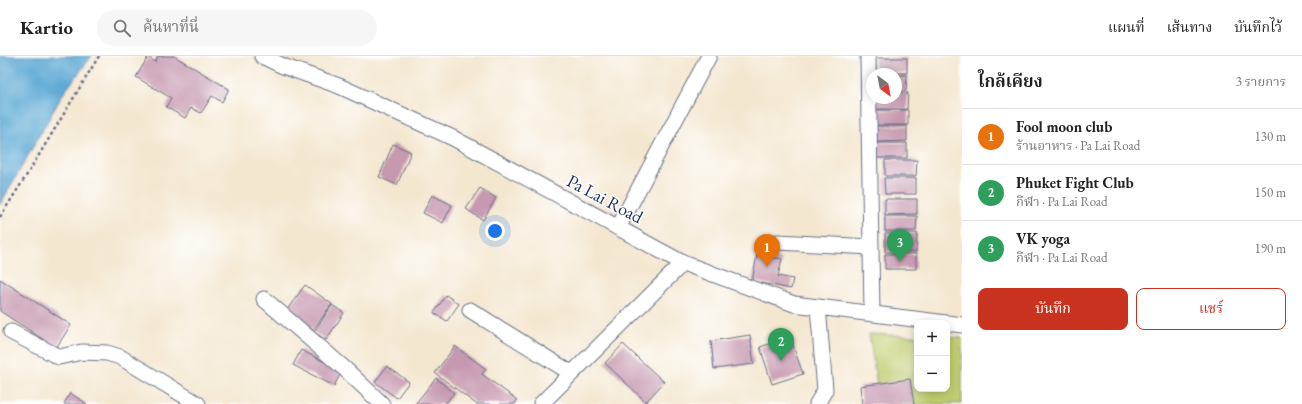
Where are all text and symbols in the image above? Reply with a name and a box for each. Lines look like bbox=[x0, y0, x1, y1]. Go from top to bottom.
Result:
search box bbox=[97, 10, 377, 46]
text: Kartio bbox=[20, 15, 73, 40]
icon: search bbox=[111, 17, 133, 39]
text: ค้นหาที่นี่ bbox=[143, 17, 199, 36]
text: แผนที่ bbox=[1108, 18, 1145, 36]
text: เส้นทาง bbox=[1167, 18, 1212, 36]
text: บันทึกไว้ bbox=[1234, 18, 1282, 36]
north arrow bbox=[866, 68, 902, 104]
text: ใกล้เคียง bbox=[978, 70, 1043, 92]
text: 3 รายการ bbox=[1236, 73, 1286, 90]
text: Fool moon club bbox=[1016, 117, 1112, 136]
text: 1 bbox=[988, 128, 994, 145]
text: 130 m bbox=[1255, 128, 1286, 145]
text: ร้านอาหาร · Pa Lai Road bbox=[1016, 137, 1140, 154]
street label: Pa Lai Road bbox=[563, 169, 648, 229]
text: Phuket Fight Club bbox=[1016, 173, 1134, 192]
text: 2 bbox=[988, 184, 994, 201]
text: 150 m bbox=[1255, 184, 1286, 201]
text: กีฬา · Pa Lai Road bbox=[1016, 193, 1108, 210]
your location bbox=[485, 221, 505, 241]
pin: 3 bbox=[887, 229, 913, 262]
text: VK yoga bbox=[1016, 229, 1070, 248]
pin: 1 bbox=[754, 234, 780, 267]
text: 3 bbox=[988, 240, 994, 257]
text: 190 m bbox=[1255, 240, 1286, 257]
text: กีฬา · Pa Lai Road bbox=[1016, 249, 1108, 266]
button: บันทึก bbox=[978, 288, 1128, 330]
button: แชร์ bbox=[1136, 288, 1286, 330]
map controls bbox=[914, 320, 950, 392]
button: + bbox=[914, 320, 950, 356]
pin: 2 bbox=[768, 328, 794, 361]
button: − bbox=[914, 356, 950, 392]

